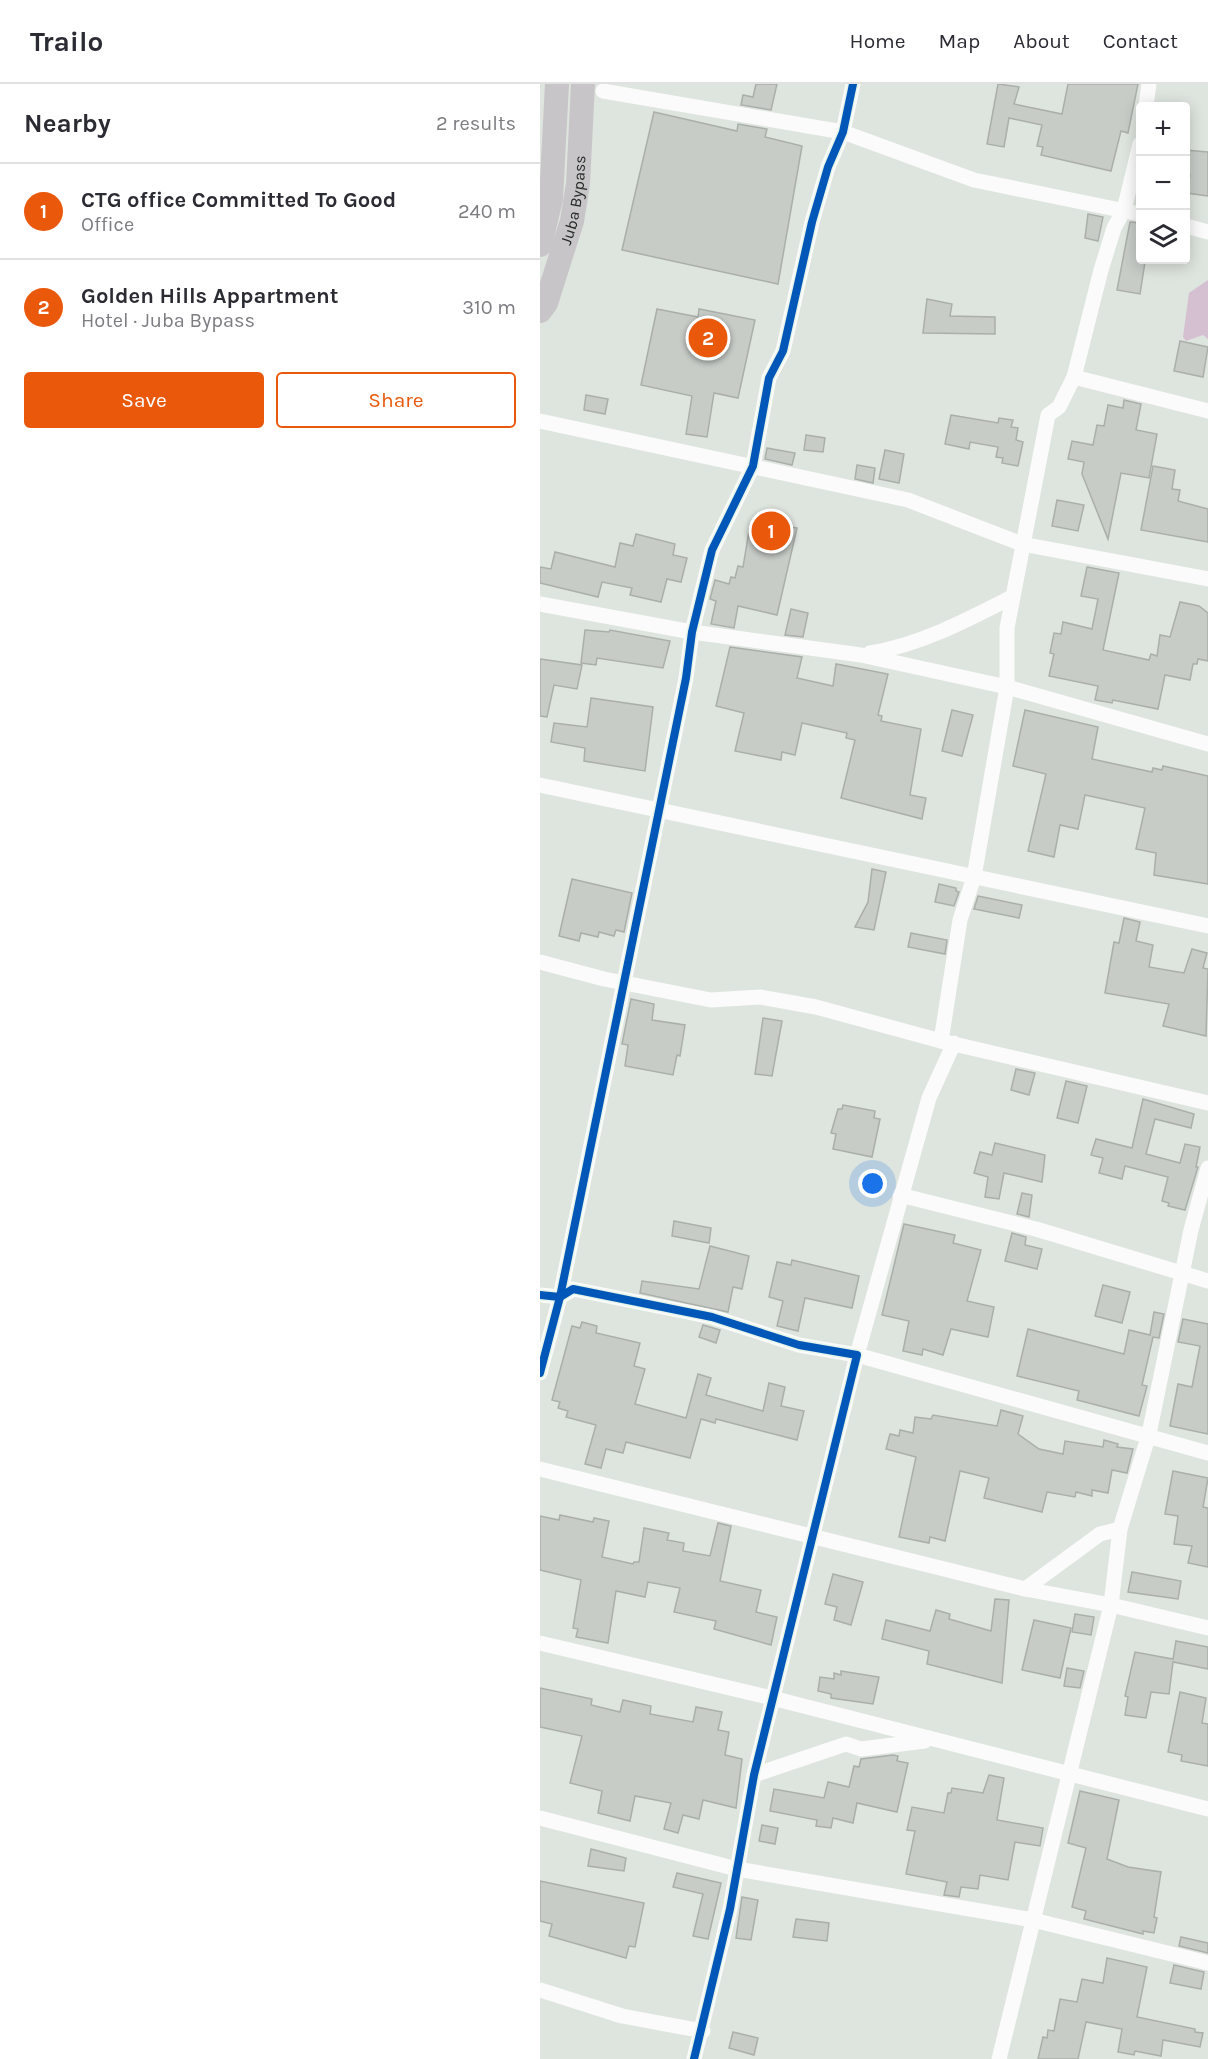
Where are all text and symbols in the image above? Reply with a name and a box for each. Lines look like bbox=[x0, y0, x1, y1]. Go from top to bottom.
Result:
text: Trailo bbox=[30, 25, 103, 58]
text: Home bbox=[850, 29, 906, 53]
text: Map bbox=[939, 29, 980, 53]
text: About bbox=[1013, 29, 1070, 53]
text: Contact bbox=[1103, 29, 1178, 53]
map controls bbox=[1136, 102, 1190, 264]
button: + bbox=[1136, 102, 1190, 156]
text: Nearby bbox=[24, 108, 111, 139]
text: 2 results bbox=[436, 112, 516, 135]
street label: Juba Bypass bbox=[556, 155, 589, 247]
button: − bbox=[1136, 156, 1190, 210]
text: CTG office Committed To Good bbox=[81, 187, 396, 213]
text: 1 bbox=[40, 200, 47, 223]
text: 240 m bbox=[458, 200, 516, 223]
button: layers bbox=[1136, 210, 1190, 264]
text: Office bbox=[81, 213, 134, 236]
text: Golden Hills Appartment bbox=[81, 283, 339, 309]
text: 2 bbox=[37, 296, 50, 319]
text: 310 m bbox=[462, 296, 516, 319]
text: Hotel · Juba Bypass bbox=[81, 309, 255, 332]
pin: 2 bbox=[688, 316, 728, 360]
button: Save bbox=[24, 372, 264, 428]
button: Share bbox=[276, 372, 516, 428]
pin: 1 bbox=[752, 508, 790, 554]
your location bbox=[858, 1169, 887, 1198]

